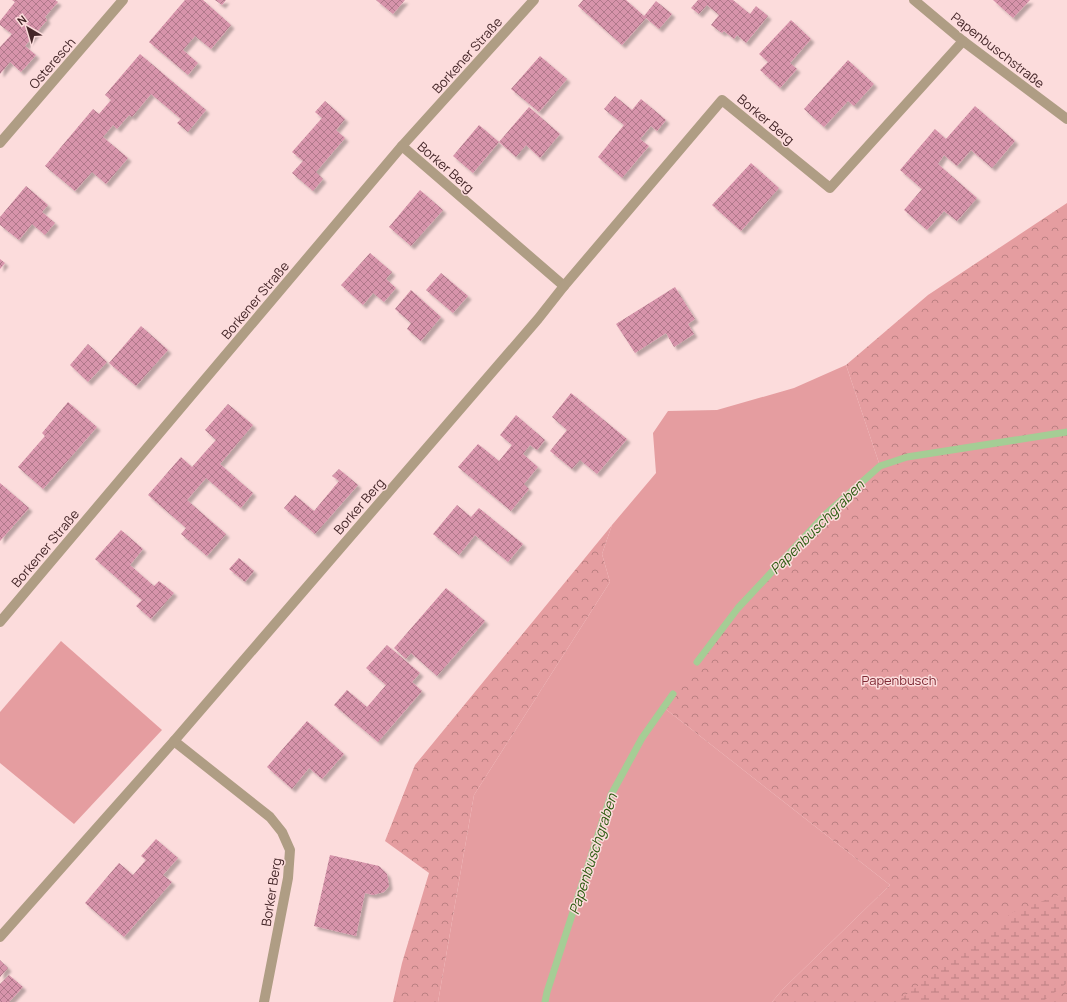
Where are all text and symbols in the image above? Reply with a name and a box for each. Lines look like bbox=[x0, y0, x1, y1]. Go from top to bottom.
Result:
north arrow bbox=[8, 8, 48, 48]
street label: Papenbuschstraße bbox=[948, 8, 1049, 92]
text: N bbox=[14, 11, 29, 28]
street label: Borkener Straße bbox=[428, 13, 506, 97]
street label: Osteresch bbox=[25, 33, 79, 93]
street label: Borker Berg bbox=[734, 90, 798, 148]
street label: Borker Berg bbox=[414, 137, 478, 197]
street label: Borkener Straße bbox=[217, 257, 293, 343]
street label: Borker Berg bbox=[329, 474, 389, 538]
water label: Papenbuschgraben bbox=[765, 475, 868, 578]
street label: Borkener Straße bbox=[7, 505, 83, 591]
park label: Papenbusch bbox=[862, 671, 936, 689]
water label: Papenbuschgraben bbox=[564, 790, 621, 917]
street label: Borker Berg bbox=[257, 856, 285, 928]

